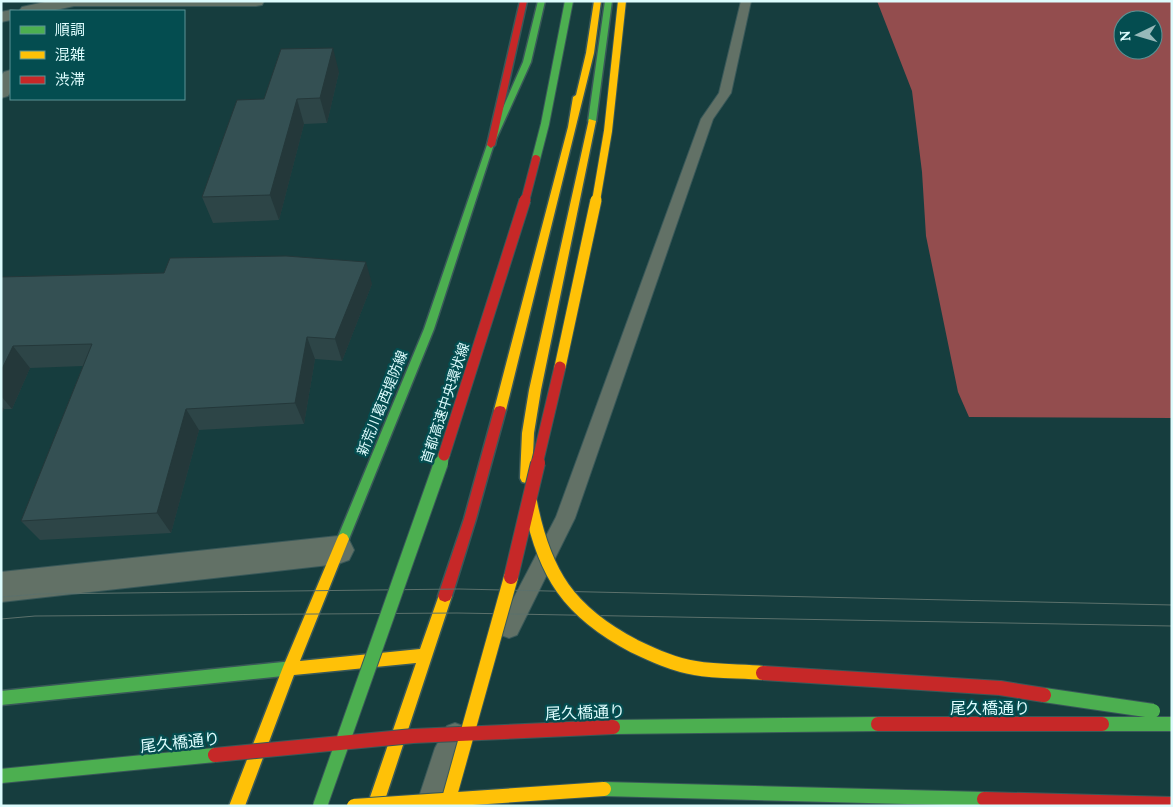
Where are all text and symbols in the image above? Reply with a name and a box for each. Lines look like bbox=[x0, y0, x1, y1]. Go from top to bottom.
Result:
legend bbox=[10, 10, 185, 100]
north arrow bbox=[1113, 10, 1163, 60]
text: 順調 bbox=[55, 20, 85, 39]
text: N bbox=[1116, 30, 1134, 42]
text: 混雑 bbox=[55, 45, 85, 64]
text: 渋滞 bbox=[55, 70, 85, 89]
street label: 首都高速中央環状線 bbox=[417, 340, 473, 466]
street label: 新荒川葛西堤防線 bbox=[353, 348, 411, 458]
street label: 尾久橋通り bbox=[950, 698, 1030, 718]
street label: 尾久橋通り bbox=[545, 701, 625, 723]
street label: 尾久橋通り bbox=[139, 728, 221, 756]

